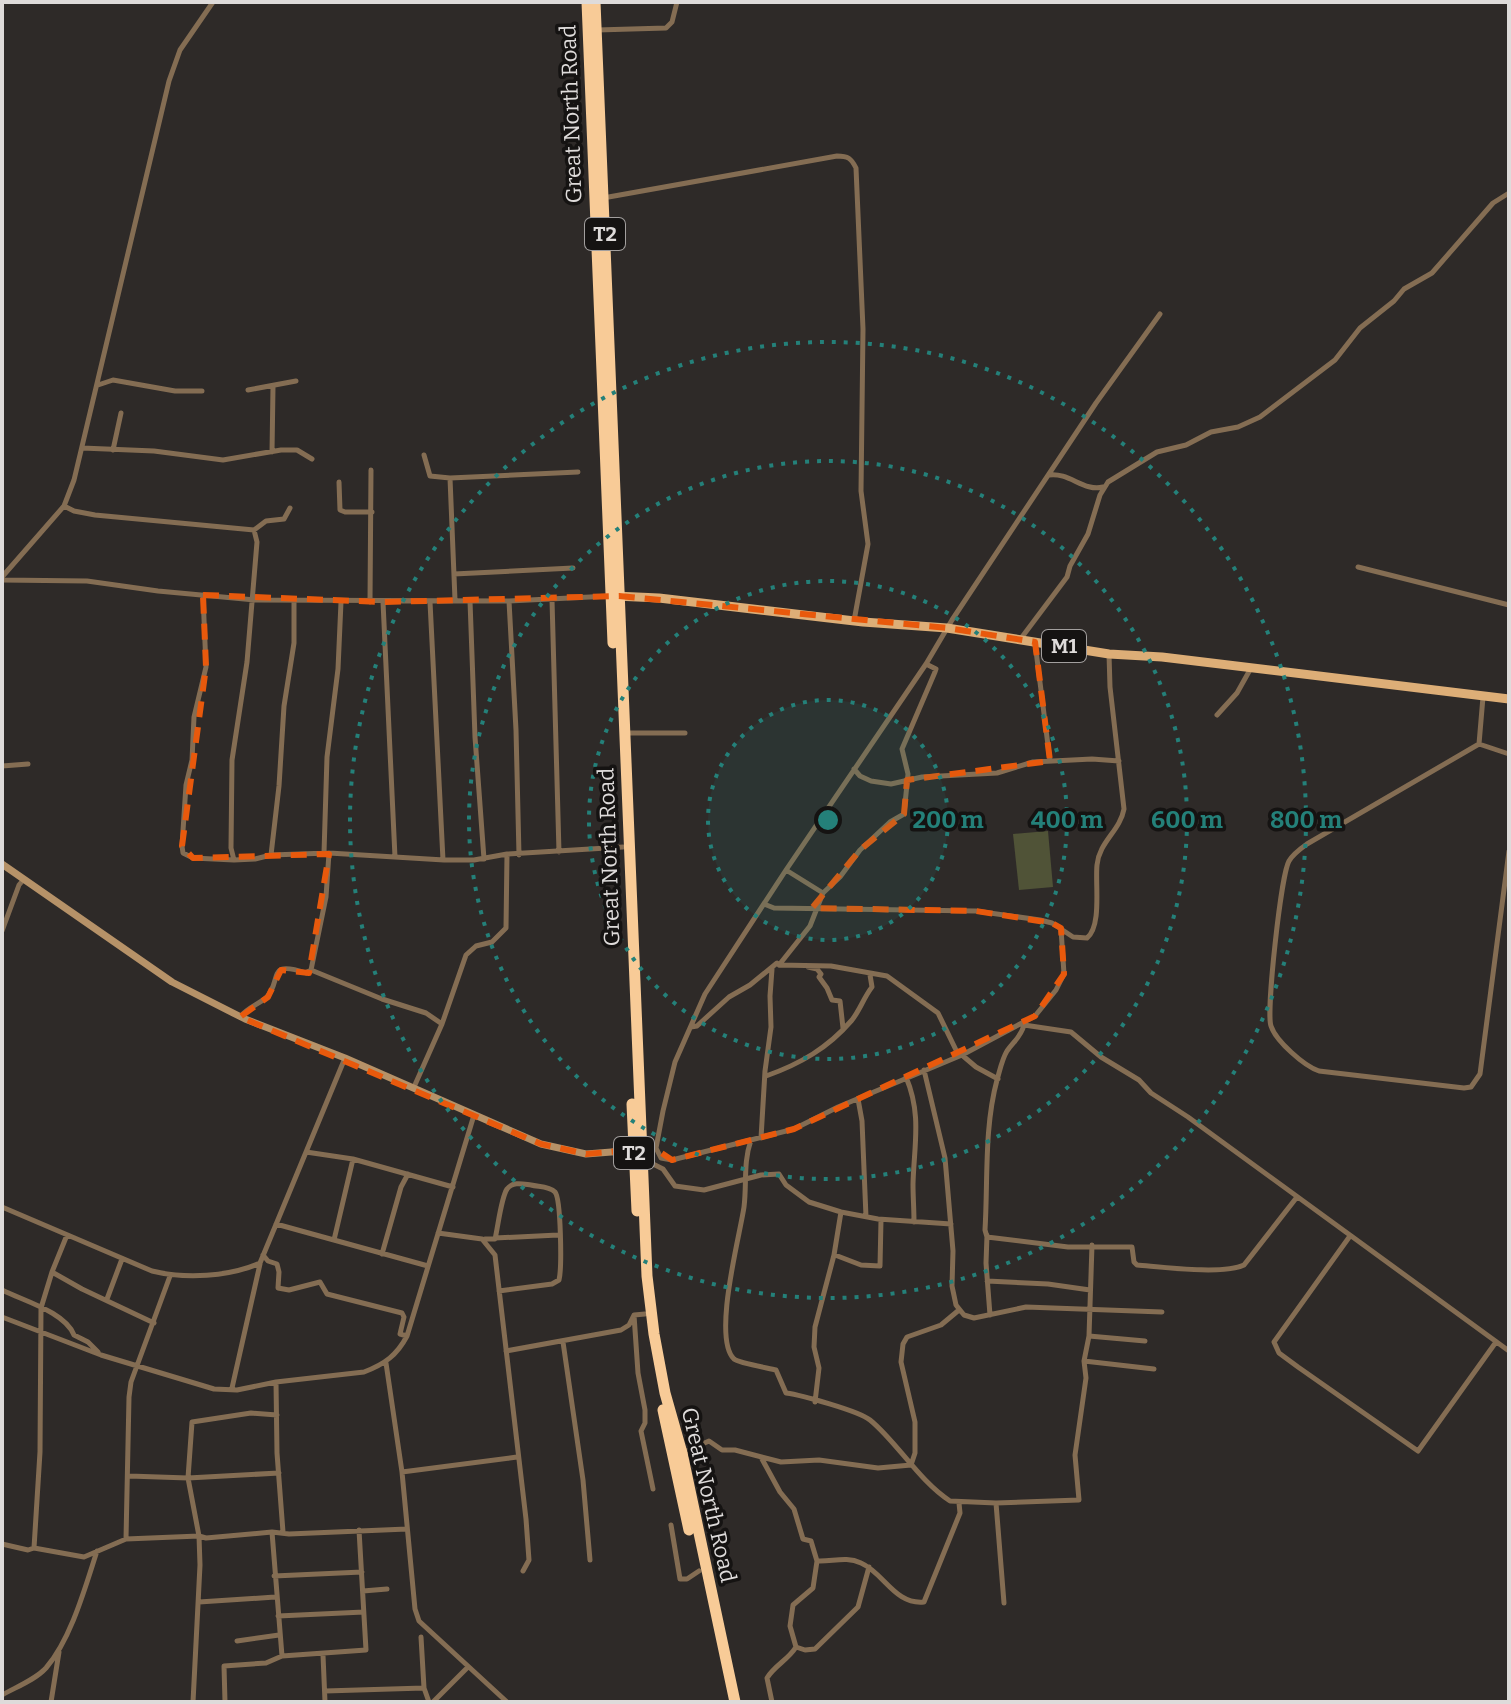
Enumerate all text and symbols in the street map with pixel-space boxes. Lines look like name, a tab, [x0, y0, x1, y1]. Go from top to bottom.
street label: Great North Road	[554, 24, 588, 204]
road number: T2	[585, 218, 625, 250]
road number: M1	[1042, 630, 1086, 662]
street label: Great North Road	[592, 767, 626, 947]
centre of rings	[814, 806, 842, 834]
text: 200 m	[912, 806, 984, 834]
text: 400 m	[1031, 806, 1103, 834]
text: 600 m	[1151, 806, 1223, 834]
text: 800 m	[1270, 806, 1342, 834]
road number: T2	[614, 1137, 654, 1169]
street label: Great North Road	[676, 1405, 742, 1585]

